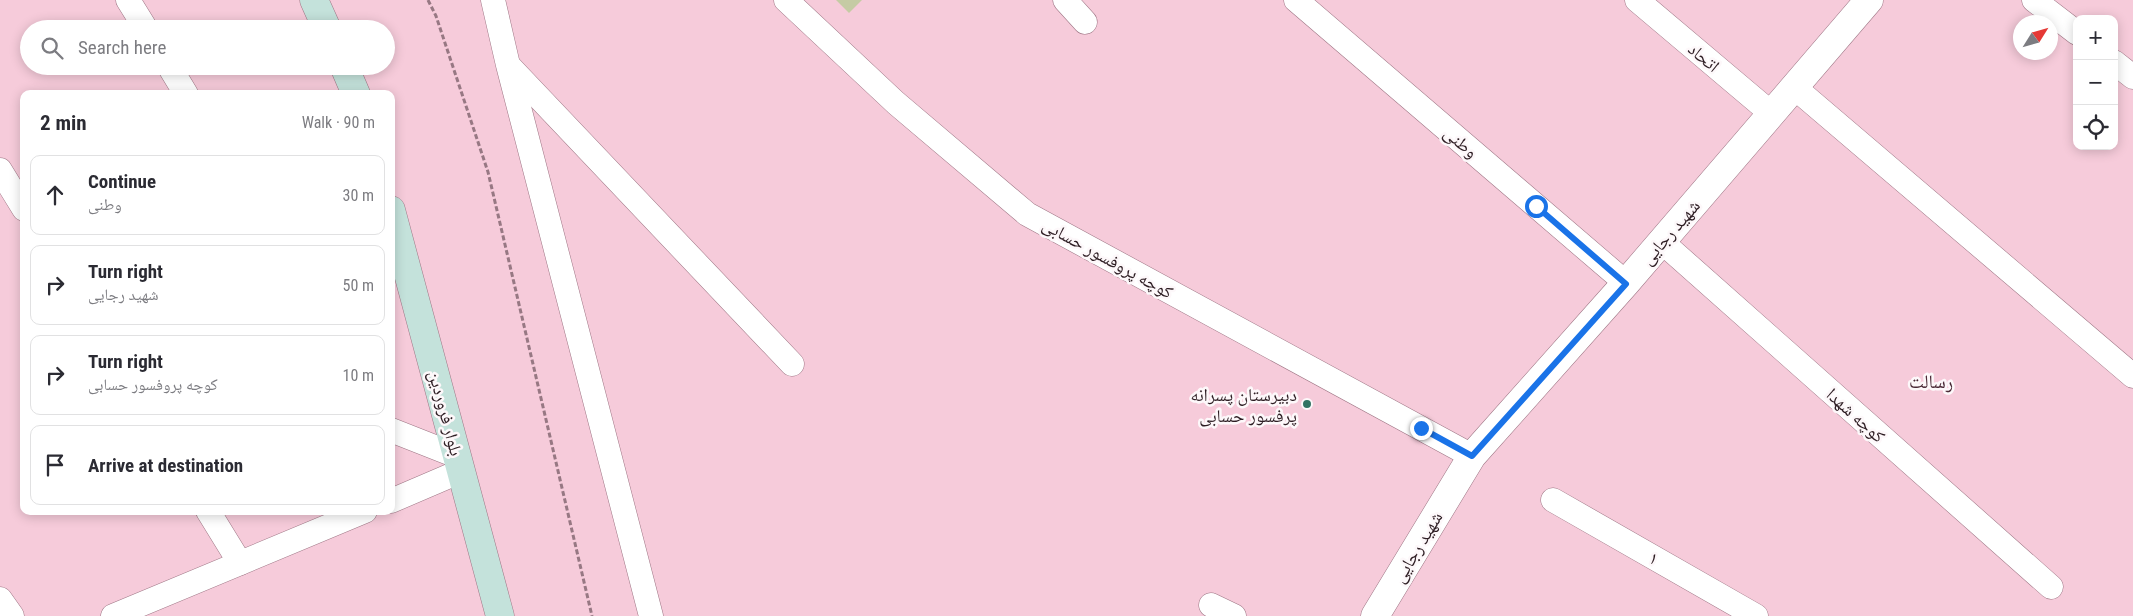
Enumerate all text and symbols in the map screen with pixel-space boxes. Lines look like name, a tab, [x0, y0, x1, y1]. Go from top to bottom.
north arrow	[2013, 15, 2058, 60]
map controls	[2073, 15, 2118, 150]
button: +	[2073, 15, 2118, 60]
search box	[20, 20, 395, 75]
icon: search	[38, 34, 66, 62]
text: Search here	[78, 36, 166, 59]
street label: اتحاد	[1684, 38, 1724, 76]
button: −	[2073, 60, 2118, 105]
button: locate	[2073, 105, 2118, 150]
text: 2 min	[40, 111, 87, 135]
text: Walk · 90 m	[302, 113, 375, 132]
street label: وطنی	[1439, 122, 1482, 163]
text: Continue	[88, 170, 156, 193]
icon: ahead	[41, 181, 69, 209]
text: 30 m	[342, 186, 374, 205]
text: وطنی	[88, 195, 122, 214]
route start	[1525, 195, 1548, 218]
street label: شهید رجایی	[1636, 195, 1705, 269]
street label: کوچه پروفسور حسابی	[1039, 213, 1177, 304]
text: Turn right	[88, 260, 163, 283]
icon: right	[41, 271, 69, 299]
text: 50 m	[342, 276, 374, 295]
text: شهید رجایی	[88, 285, 159, 304]
text: Turn right	[88, 350, 163, 373]
icon: right	[41, 361, 69, 389]
text: 10 m	[342, 366, 374, 385]
street label: بلوار فروردین	[424, 368, 467, 458]
district label: رسالت	[1909, 370, 1953, 393]
text: کوچه پروفسور حسابی	[88, 375, 218, 394]
street label: کوچه شهدا	[1822, 383, 1890, 447]
place label: دبیرستان پسرانه پرفسور حسابی	[1191, 384, 1297, 427]
marker: دبیرستان پسرانه پرفسور حسابی	[1301, 398, 1313, 410]
route end	[1410, 417, 1433, 440]
icon: arrive	[41, 451, 69, 479]
text: Arrive at destination	[88, 454, 243, 477]
street label: شهید رجایی	[1388, 508, 1447, 587]
street label: ۱	[1645, 547, 1663, 569]

